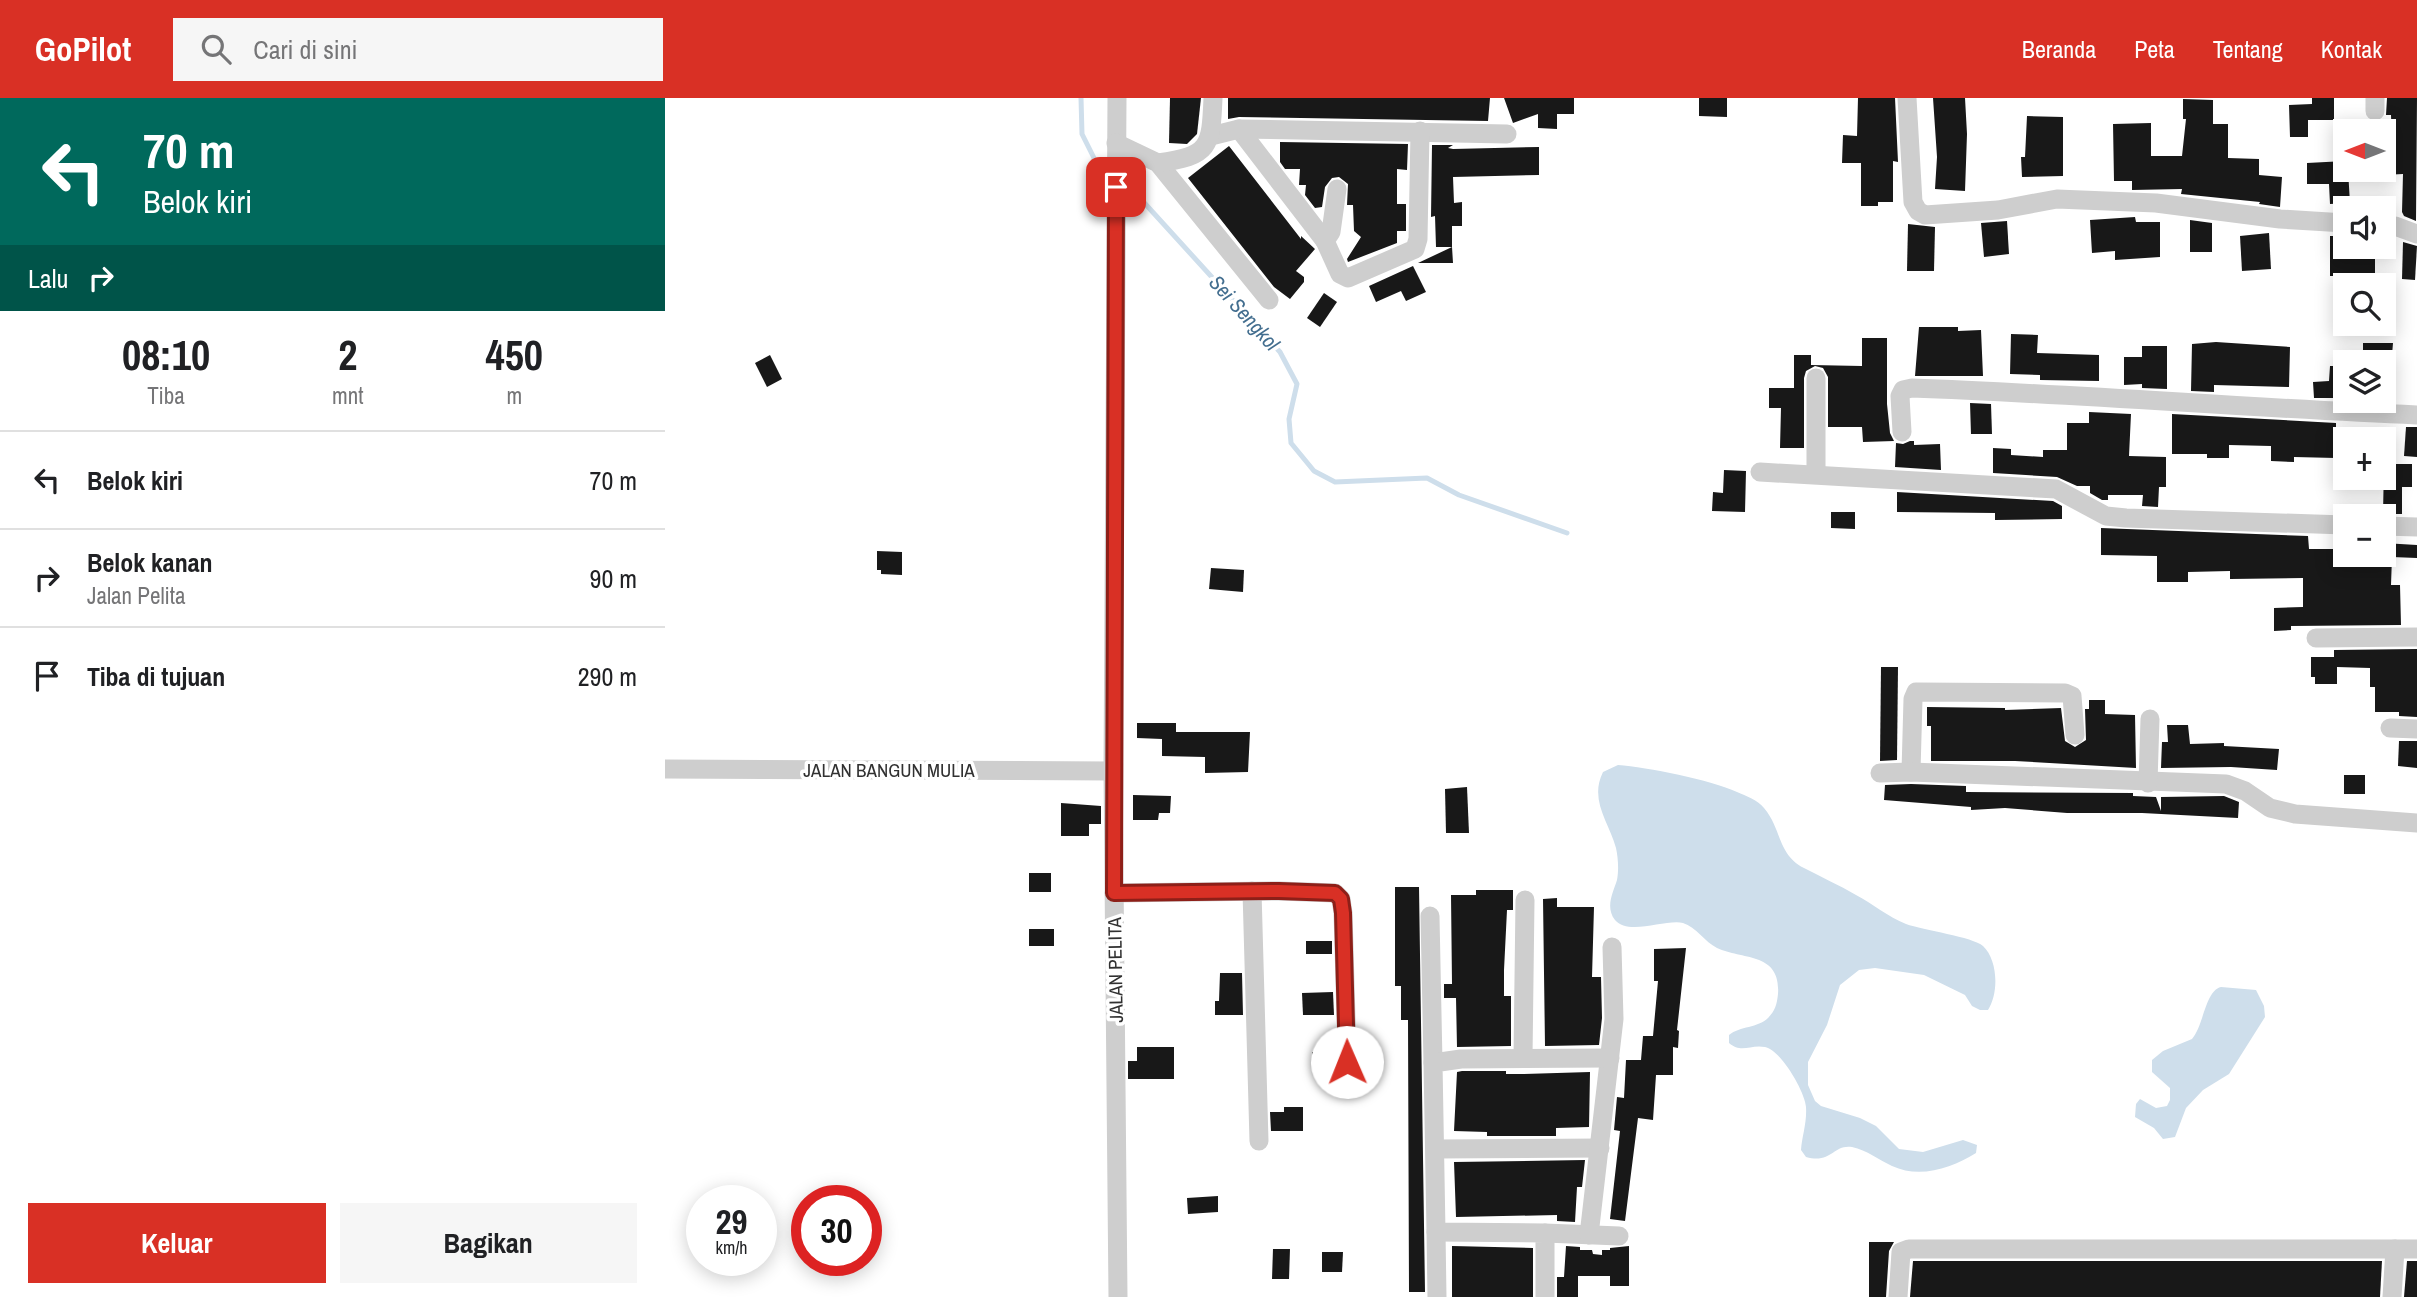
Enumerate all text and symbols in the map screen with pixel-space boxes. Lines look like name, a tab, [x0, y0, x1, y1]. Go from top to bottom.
search box	[173, 18, 663, 81]
text: GoPilot	[35, 27, 131, 71]
icon: search	[197, 30, 235, 68]
text: Cari di sini	[253, 32, 358, 67]
text: Beranda	[2022, 33, 2096, 65]
text: Peta	[2134, 33, 2175, 65]
text: Tentang	[2213, 33, 2283, 65]
text: Kontak	[2321, 33, 2382, 65]
text: 70 m	[143, 117, 235, 183]
north arrow	[2333, 119, 2396, 182]
map controls	[2333, 119, 2396, 567]
icon: left	[28, 126, 119, 217]
pin	[1086, 157, 1146, 217]
icon: arrive	[1097, 168, 1135, 206]
text: Belok kiri	[143, 180, 252, 223]
button: sound	[2333, 196, 2396, 259]
icon: right	[82, 259, 120, 297]
text: Lalu	[28, 261, 68, 296]
water label: Sei Sengkol	[1203, 268, 1287, 358]
button: search	[2333, 273, 2396, 336]
text: 08:10	[122, 327, 210, 383]
text: 2	[338, 327, 357, 383]
text: 450	[486, 327, 543, 383]
button: layers	[2333, 350, 2396, 413]
text: Tiba	[147, 380, 185, 411]
text: mnt	[332, 380, 364, 411]
text: m	[506, 380, 522, 411]
button: +	[2333, 427, 2396, 490]
icon: left	[28, 461, 66, 499]
text: Belok kiri	[87, 463, 183, 498]
text: 70 m	[590, 463, 637, 498]
button: −	[2333, 504, 2396, 567]
text: Belok kanan	[87, 545, 213, 580]
icon: right	[28, 559, 66, 597]
text: 90 m	[590, 561, 637, 596]
text: Jalan Pelita	[87, 580, 186, 611]
icon: arrive	[28, 657, 66, 695]
text: Tiba di tujuan	[87, 659, 225, 694]
text: 290 m	[578, 659, 637, 694]
street label: JALAN BANGUN MULIA	[803, 757, 975, 783]
street label: JALAN PELITA	[1101, 916, 1129, 1023]
position arrow	[1310, 1025, 1384, 1099]
speed limit sign: 30	[791, 1185, 882, 1276]
text: 29	[716, 1198, 747, 1245]
button: Keluar	[28, 1203, 326, 1283]
button: Bagikan	[340, 1203, 637, 1283]
text: km/h	[716, 1235, 748, 1260]

